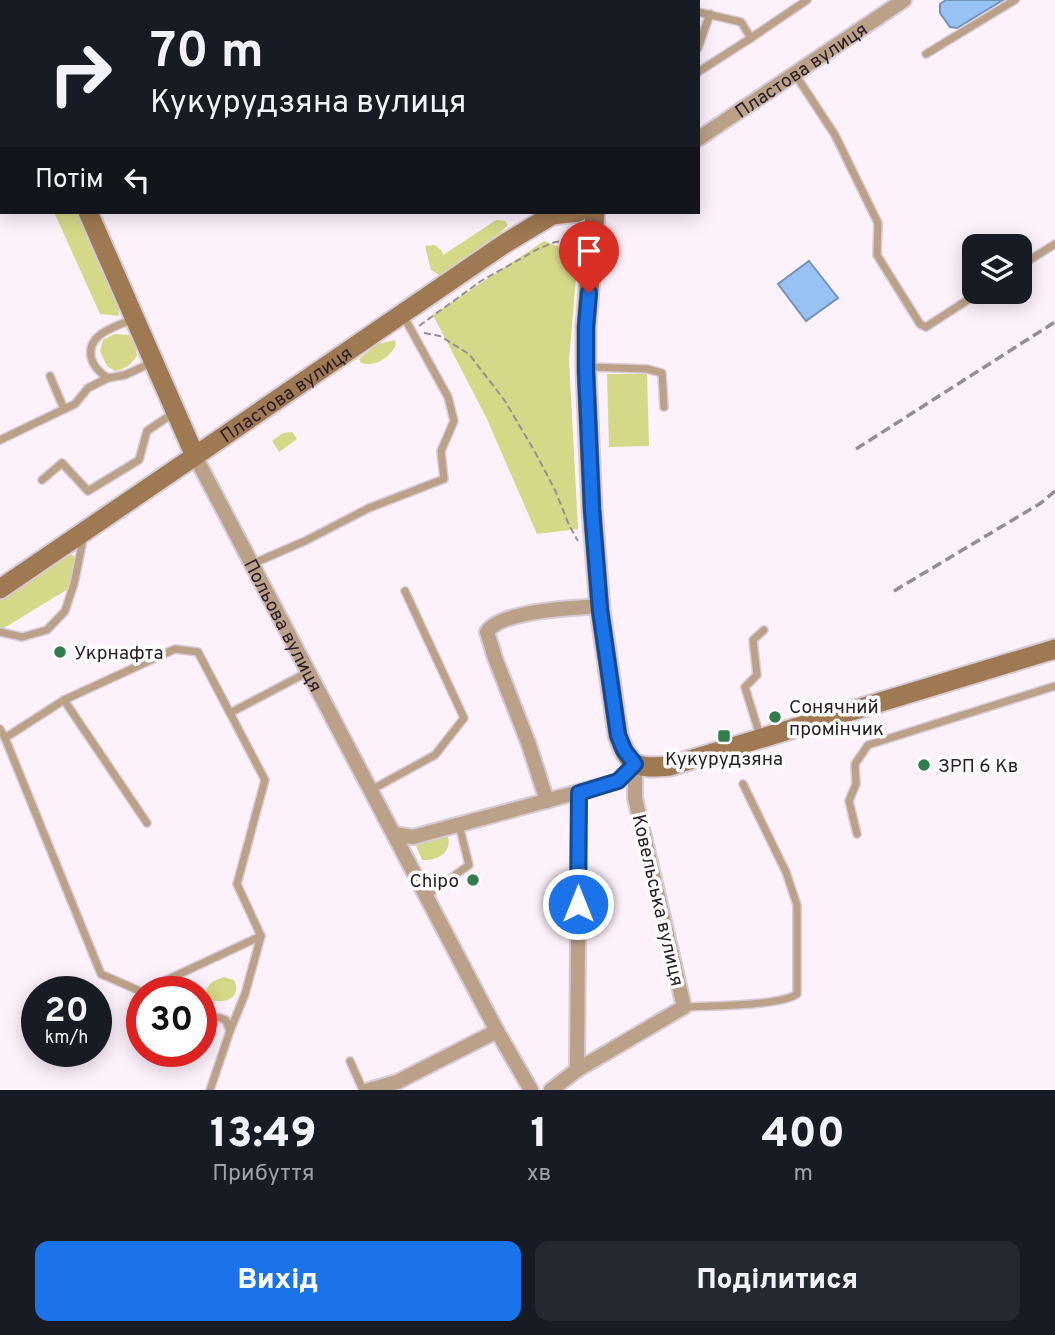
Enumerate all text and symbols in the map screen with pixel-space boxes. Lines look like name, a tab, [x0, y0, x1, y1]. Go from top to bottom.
street label: Пластова вулиця	[731, 18, 873, 125]
text: 70 m	[150, 23, 264, 85]
icon: right	[35, 28, 126, 119]
text: Кукурудзяна вулиця	[150, 84, 467, 124]
icon: left	[118, 161, 156, 199]
text: Потім	[35, 164, 104, 197]
pin	[559, 221, 619, 293]
icon: arrive	[570, 232, 608, 270]
map controls	[962, 234, 1032, 304]
button: layers	[962, 234, 1032, 304]
street label: Пластова вулиця	[216, 342, 357, 449]
street label: Польова вулиця	[237, 555, 327, 697]
place label: Укрнафта	[74, 642, 163, 666]
marker: Укрнафта	[52, 644, 68, 660]
place label: Сонячний промінчик	[789, 696, 884, 742]
marker: Сонячний промінчик	[767, 709, 783, 725]
marker: Кукурудзяна	[716, 728, 732, 744]
place label: Кукурудзяна	[665, 748, 783, 772]
place label: ЗРП 6 Кв	[938, 755, 1018, 779]
marker: ЗРП 6 Кв	[916, 757, 932, 773]
street label: Ковельська вулиця	[626, 812, 689, 989]
position arrow	[541, 867, 615, 941]
place label: Chipo	[410, 870, 459, 894]
marker: Chipo	[465, 872, 481, 888]
speed limit sign: 30	[126, 976, 217, 1067]
text: 20	[44, 990, 89, 1034]
text: km/h	[45, 1027, 88, 1050]
text: 13:49	[210, 1109, 317, 1162]
text: 1	[530, 1109, 548, 1162]
text: 400	[762, 1109, 845, 1162]
text: Прибуття	[212, 1160, 314, 1189]
text: хв	[527, 1160, 551, 1189]
text: m	[793, 1160, 813, 1189]
button: Вихід	[35, 1241, 521, 1321]
button: Поділитися	[535, 1241, 1020, 1321]

